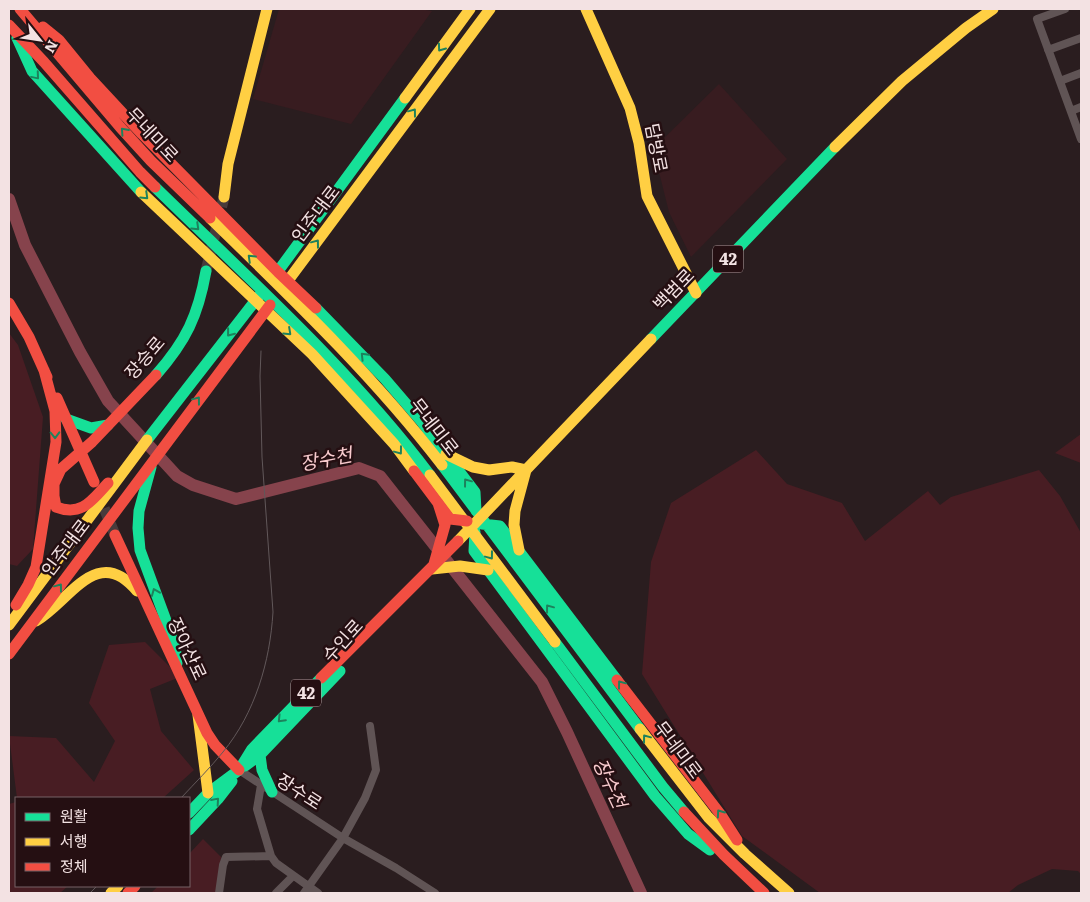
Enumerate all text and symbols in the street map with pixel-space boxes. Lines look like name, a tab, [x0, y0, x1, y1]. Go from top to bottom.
north arrow	[15, 15, 65, 65]
text: N	[40, 37, 64, 57]
one-way arrow	[438, 42, 447, 52]
one-way arrow	[31, 70, 40, 79]
street label: 무네미로	[121, 101, 186, 167]
one-way arrow	[407, 108, 416, 118]
street label: 담방로	[639, 121, 675, 175]
one-way arrow	[121, 128, 130, 137]
street label: 인주대로	[284, 179, 346, 248]
one-way arrow	[140, 190, 149, 199]
one-way arrow	[190, 221, 199, 230]
one-way arrow	[311, 240, 319, 249]
road number: 42	[713, 245, 743, 272]
one-way arrow	[248, 255, 257, 264]
street label: 백범로	[646, 262, 700, 316]
one-way arrow	[283, 326, 292, 335]
one-way arrow	[227, 327, 235, 336]
street label: 장승로	[117, 329, 170, 385]
one-way arrow	[361, 353, 370, 362]
street label: 무네미로	[404, 392, 466, 460]
one-way arrow	[192, 397, 200, 406]
one-way arrow	[50, 431, 60, 439]
water label: 장수천	[297, 439, 356, 477]
one-way arrow	[393, 445, 402, 455]
one-way arrow	[464, 478, 473, 488]
street label: 인주대로	[34, 513, 96, 582]
one-way arrow	[485, 550, 493, 559]
one-way arrow	[53, 583, 62, 593]
one-way arrow	[151, 588, 161, 596]
one-way arrow	[546, 605, 554, 614]
street label: 장아산로	[162, 613, 215, 684]
street label: 수인로	[315, 613, 369, 667]
road number: 42	[291, 680, 321, 706]
one-way arrow	[618, 680, 627, 690]
one-way arrow	[278, 714, 287, 723]
street label: 무네미로	[648, 715, 710, 784]
one-way arrow	[644, 735, 652, 744]
water label: 장수천	[587, 753, 635, 814]
street label: 장수로	[272, 766, 328, 816]
legend	[15, 797, 190, 887]
one-way arrow	[210, 798, 219, 807]
text: 원활	[60, 804, 88, 827]
one-way arrow	[717, 809, 726, 819]
text: 서행	[60, 829, 88, 852]
text: 정체	[60, 854, 88, 877]

